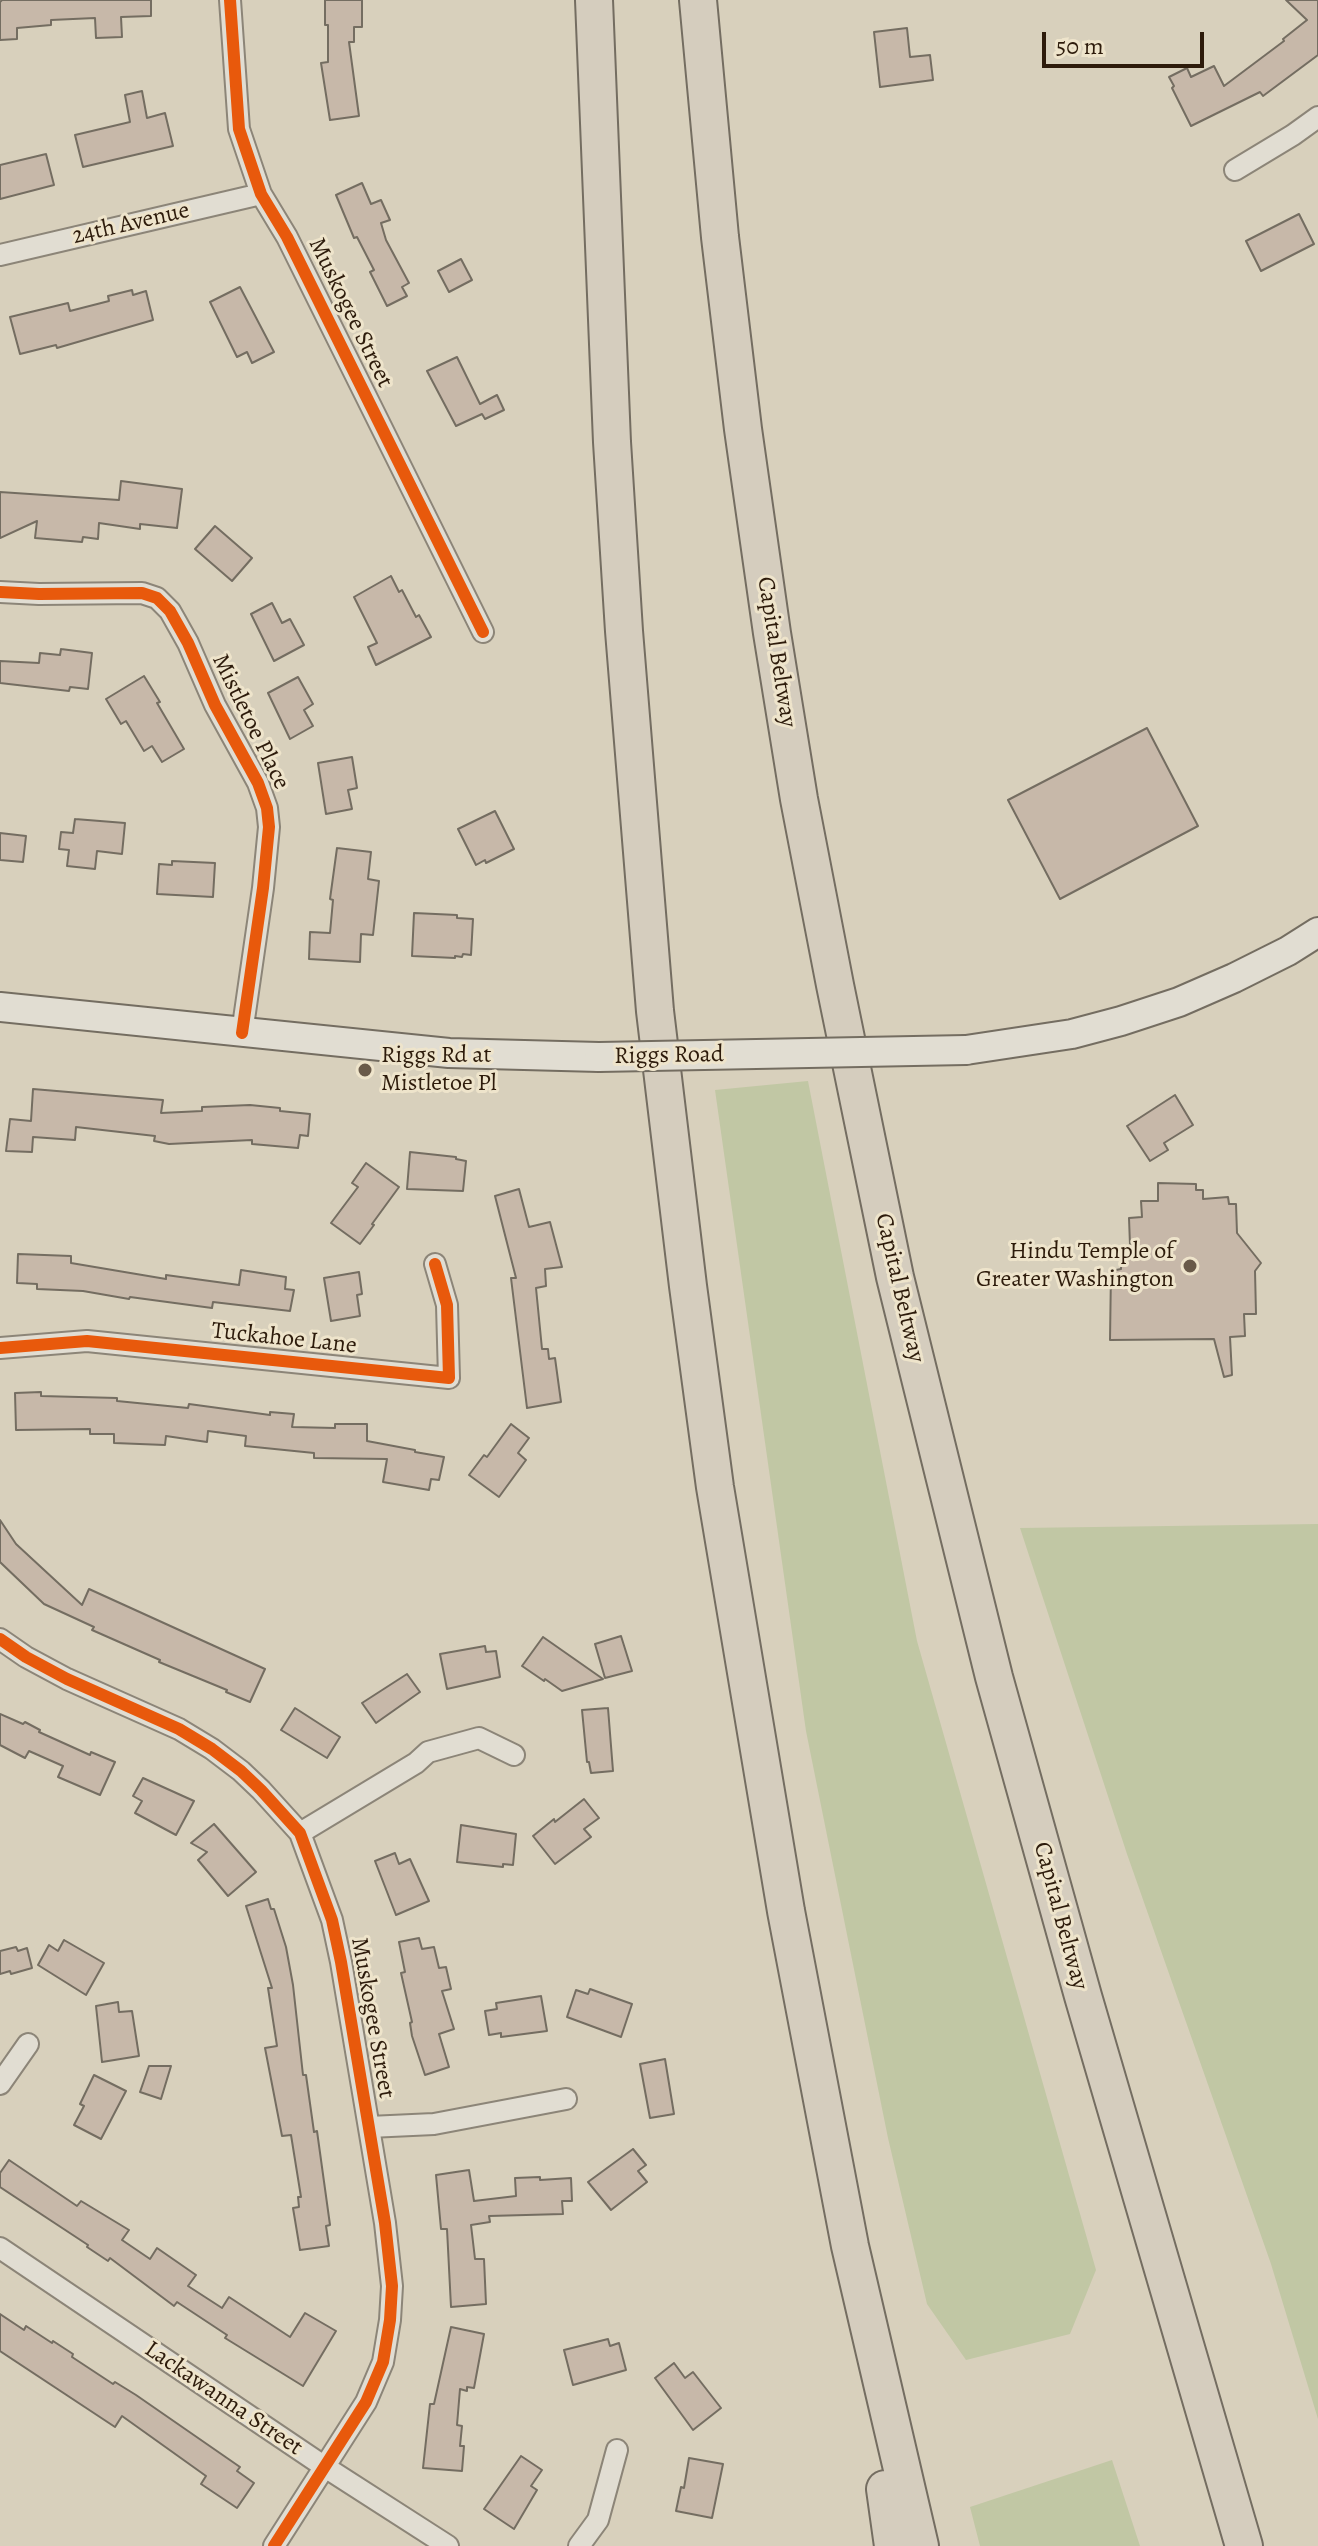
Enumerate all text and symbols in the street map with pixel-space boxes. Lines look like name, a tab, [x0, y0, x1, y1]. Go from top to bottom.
scale bar	[1046, 16, 1208, 66]
text: 50 m	[1056, 30, 1104, 62]
street label: 24th Avenue	[70, 197, 192, 251]
street label: Muskogee Street	[301, 233, 399, 393]
street label: Capital Beltway	[750, 575, 802, 729]
street label: Mistletoe Place	[205, 650, 295, 794]
street label: Riggs Road	[614, 1041, 724, 1071]
place label: Riggs Rd at Mistletoe Pl	[381, 1042, 496, 1098]
marker: Riggs Rd at Mistletoe Pl	[356, 1061, 374, 1079]
street label: Capital Beltway	[868, 1211, 930, 1365]
place label: Hindu Temple of Greater Washington	[976, 1238, 1174, 1294]
marker: Hindu Temple of Greater Washington	[1181, 1257, 1199, 1275]
street label: Tuckahoe Lane	[210, 1317, 358, 1361]
street label: Capital Beltway	[1026, 1839, 1094, 1993]
street label: Muskogee Street	[344, 1935, 400, 2101]
street label: Lackawanna Street	[138, 2335, 308, 2463]

